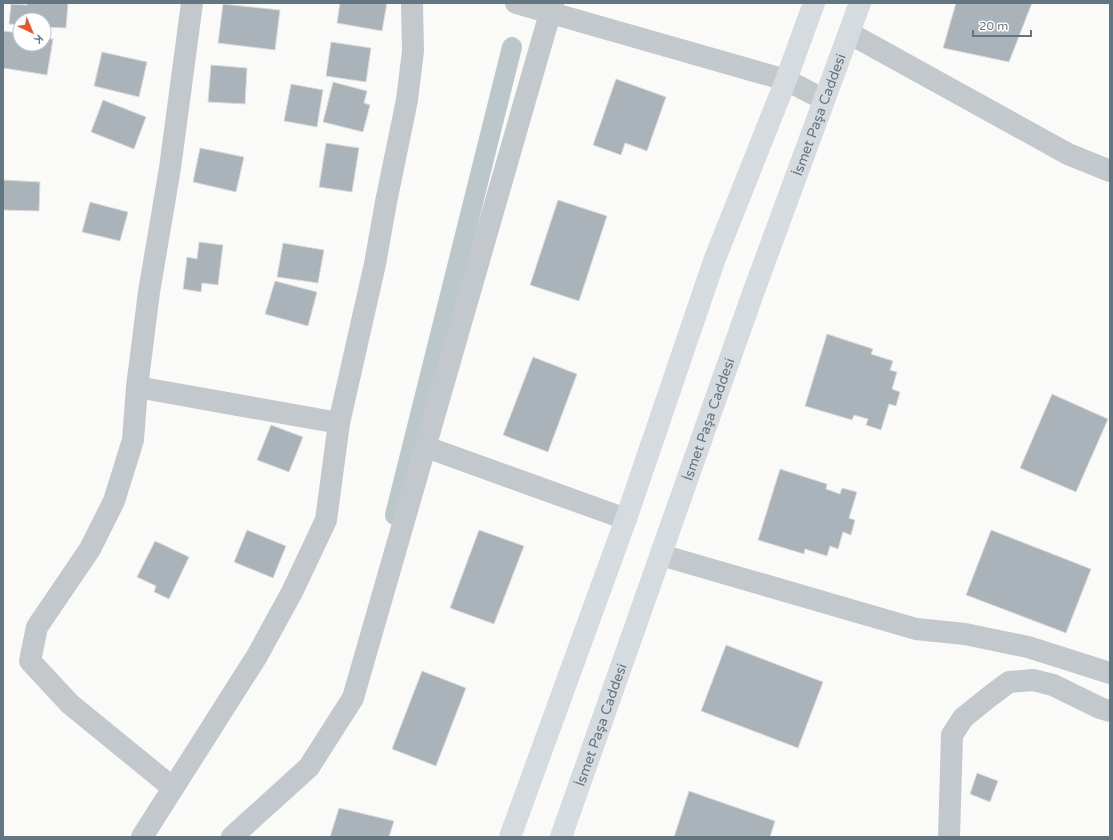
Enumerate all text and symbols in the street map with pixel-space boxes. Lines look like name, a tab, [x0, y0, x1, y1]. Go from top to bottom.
north arrow	[12, 12, 52, 52]
scale bar	[973, 12, 1031, 38]
text: 20 m	[979, 19, 1008, 33]
text: K	[31, 32, 46, 47]
street label: İsmet Paşa Caddesi	[789, 51, 849, 178]
street label: İsmet Paşa Caddesi	[679, 356, 738, 483]
street label: İsmet Paşa Caddesi	[571, 661, 630, 788]

